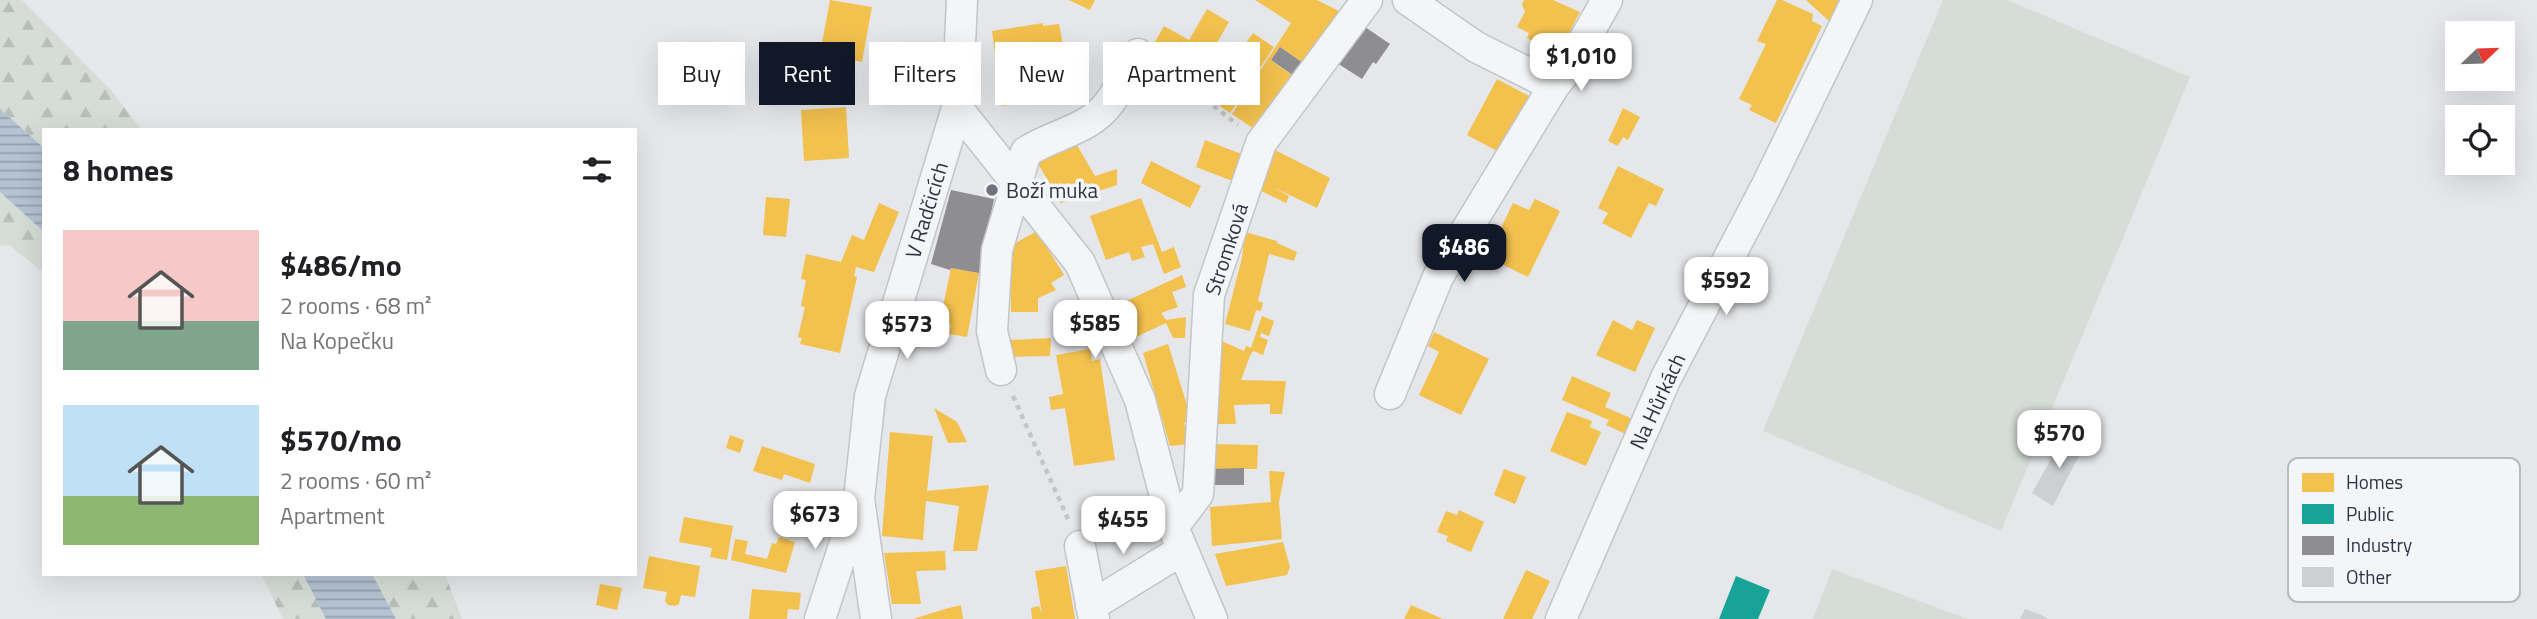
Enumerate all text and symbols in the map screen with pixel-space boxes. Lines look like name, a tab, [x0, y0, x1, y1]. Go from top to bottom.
north arrow	[2445, 21, 2515, 91]
map controls	[2445, 21, 2515, 175]
pin: $1,010	[1524, 34, 1638, 93]
text: $1,010	[1546, 38, 1616, 73]
chip: Buy	[658, 42, 745, 105]
chip: Rent	[759, 42, 855, 105]
chip: Filters	[869, 42, 981, 105]
chip: New	[995, 42, 1089, 105]
chip: Apartment	[1103, 42, 1260, 105]
button: locate	[2445, 105, 2515, 175]
text: 8 homes	[63, 147, 174, 193]
icon: filters	[578, 151, 616, 189]
street label: V Radčicích	[896, 158, 956, 262]
place label: Boží muka	[1006, 174, 1098, 206]
marker: Boží muka	[984, 182, 1000, 198]
street label: Stromková	[1196, 198, 1256, 299]
pin: $486	[1423, 224, 1505, 284]
text: $486	[1438, 229, 1490, 264]
text: $486/mo	[280, 242, 402, 288]
icon: home	[119, 258, 203, 342]
pin: $592	[1685, 258, 1767, 317]
text: $592	[1700, 262, 1752, 297]
text: 2 rooms · 68 m²	[280, 288, 431, 323]
pin: $585	[1054, 300, 1136, 360]
pin: $573	[866, 302, 948, 361]
text: $585	[1069, 305, 1121, 340]
text: $573	[881, 306, 933, 341]
text: Na Kopečku	[280, 323, 394, 358]
street label: Na Hůrkách	[1621, 348, 1693, 454]
pin: $570	[2018, 410, 2100, 470]
text: $570	[2033, 415, 2085, 450]
text: $570/mo	[280, 417, 402, 463]
icon: home	[119, 433, 203, 517]
legend	[2288, 458, 2520, 602]
text: 2 rooms · 60 m²	[280, 463, 431, 498]
text: Homes	[2346, 467, 2403, 496]
pin: $673	[774, 491, 856, 551]
text: $673	[789, 496, 841, 531]
pin: $455	[1082, 496, 1164, 556]
text: Apartment	[280, 498, 385, 533]
text: Public	[2346, 499, 2394, 528]
text: $455	[1097, 501, 1149, 536]
text: Industry	[2346, 530, 2412, 559]
text: Other	[2346, 562, 2392, 591]

